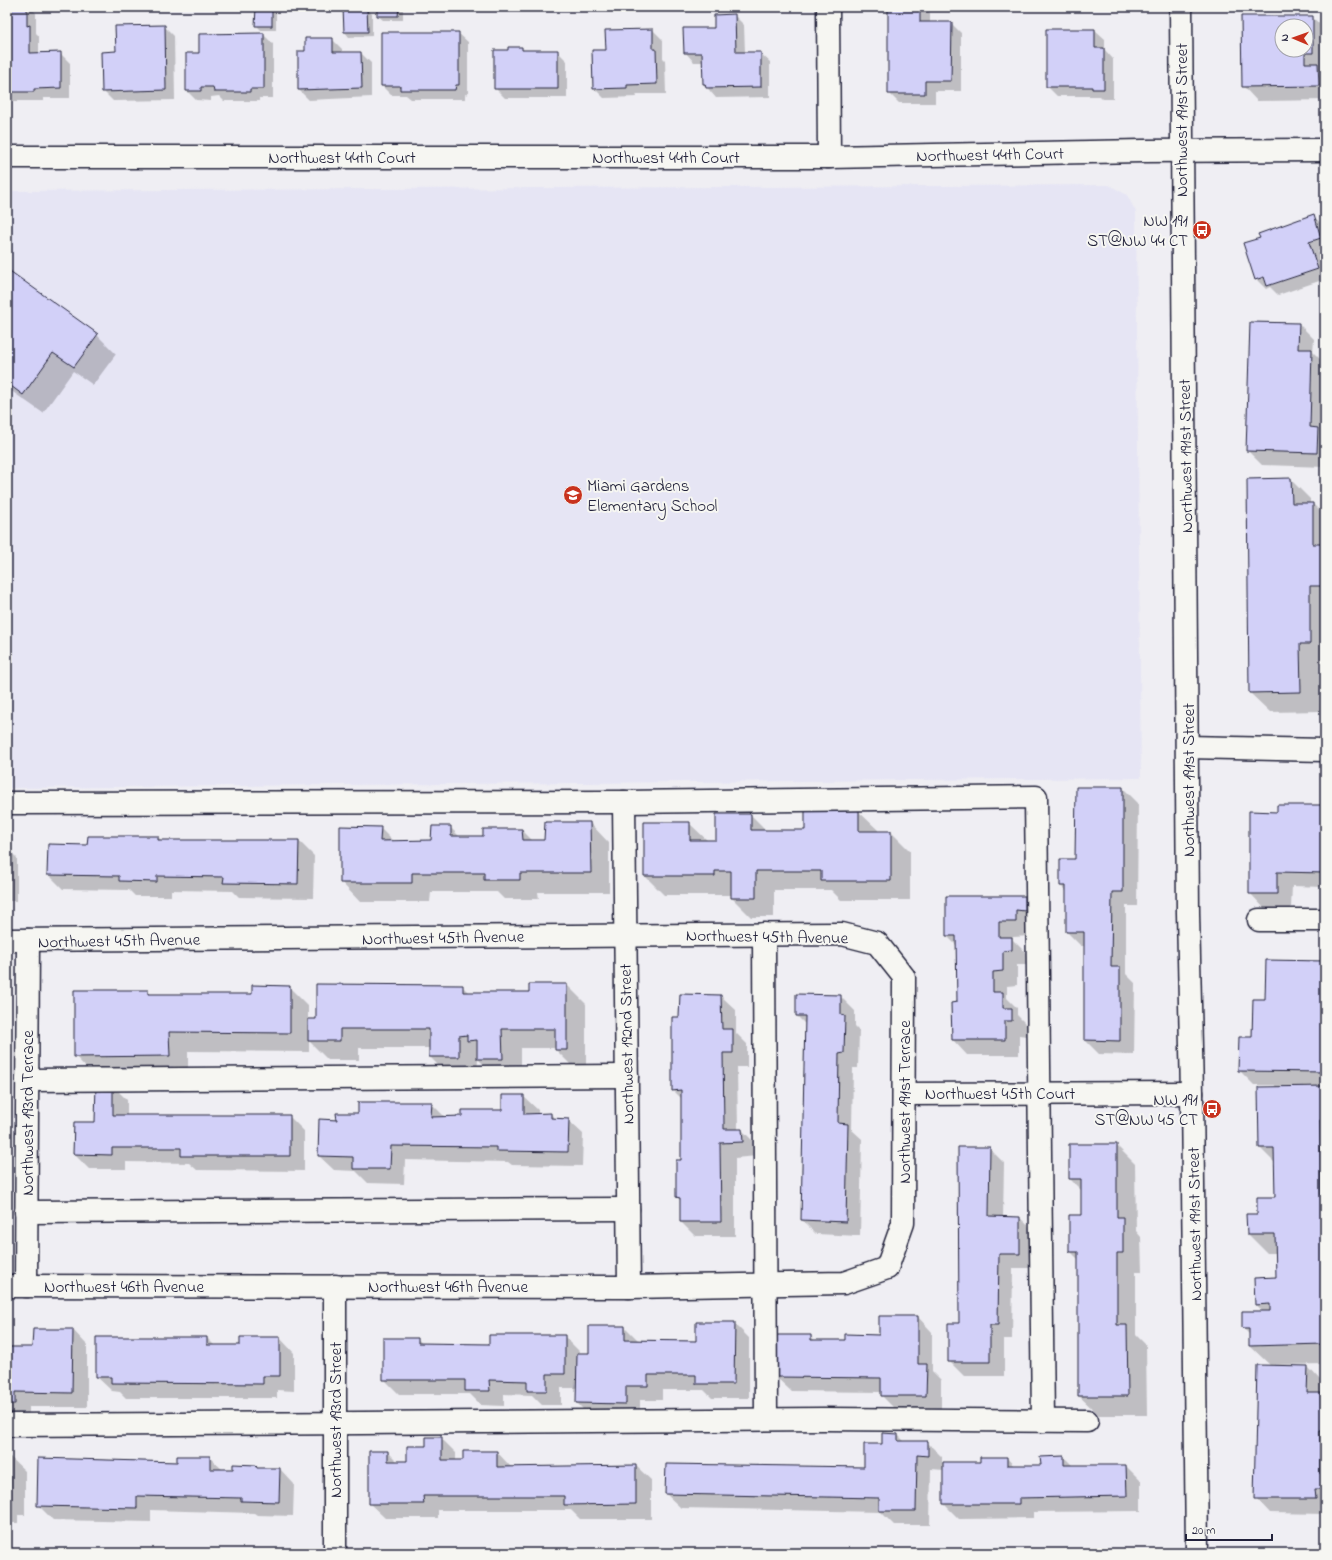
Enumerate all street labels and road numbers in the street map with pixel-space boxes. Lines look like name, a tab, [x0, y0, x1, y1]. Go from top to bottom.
street label: Northwest 191st Street	[1170, 43, 1195, 197]
street label: Northwest 44th Court	[916, 142, 1064, 169]
street label: Northwest 44th Court	[268, 146, 416, 171]
street label: Northwest 44th Court	[592, 146, 740, 171]
street label: Northwest 191st Street	[1173, 378, 1200, 533]
street label: Northwest 191st Street	[1177, 703, 1202, 857]
street label: Northwest 45th Avenue	[686, 924, 849, 951]
street label: Northwest 45th Avenue	[362, 925, 525, 952]
street label: Northwest 45th Avenue	[38, 928, 201, 955]
street label: Northwest 192nd Street	[614, 963, 641, 1125]
street label: Northwest 191st Terrace	[893, 1020, 918, 1184]
street label: Northwest 193rd Terrace	[16, 1030, 41, 1196]
street label: Northwest 45th Court	[925, 1082, 1075, 1107]
street label: Northwest 191st Street	[1182, 1146, 1209, 1301]
street label: Northwest 46th Avenue	[44, 1275, 204, 1300]
street label: Northwest 46th Avenue	[368, 1275, 528, 1300]
street label: Northwest 193rd Street	[324, 1342, 349, 1498]

